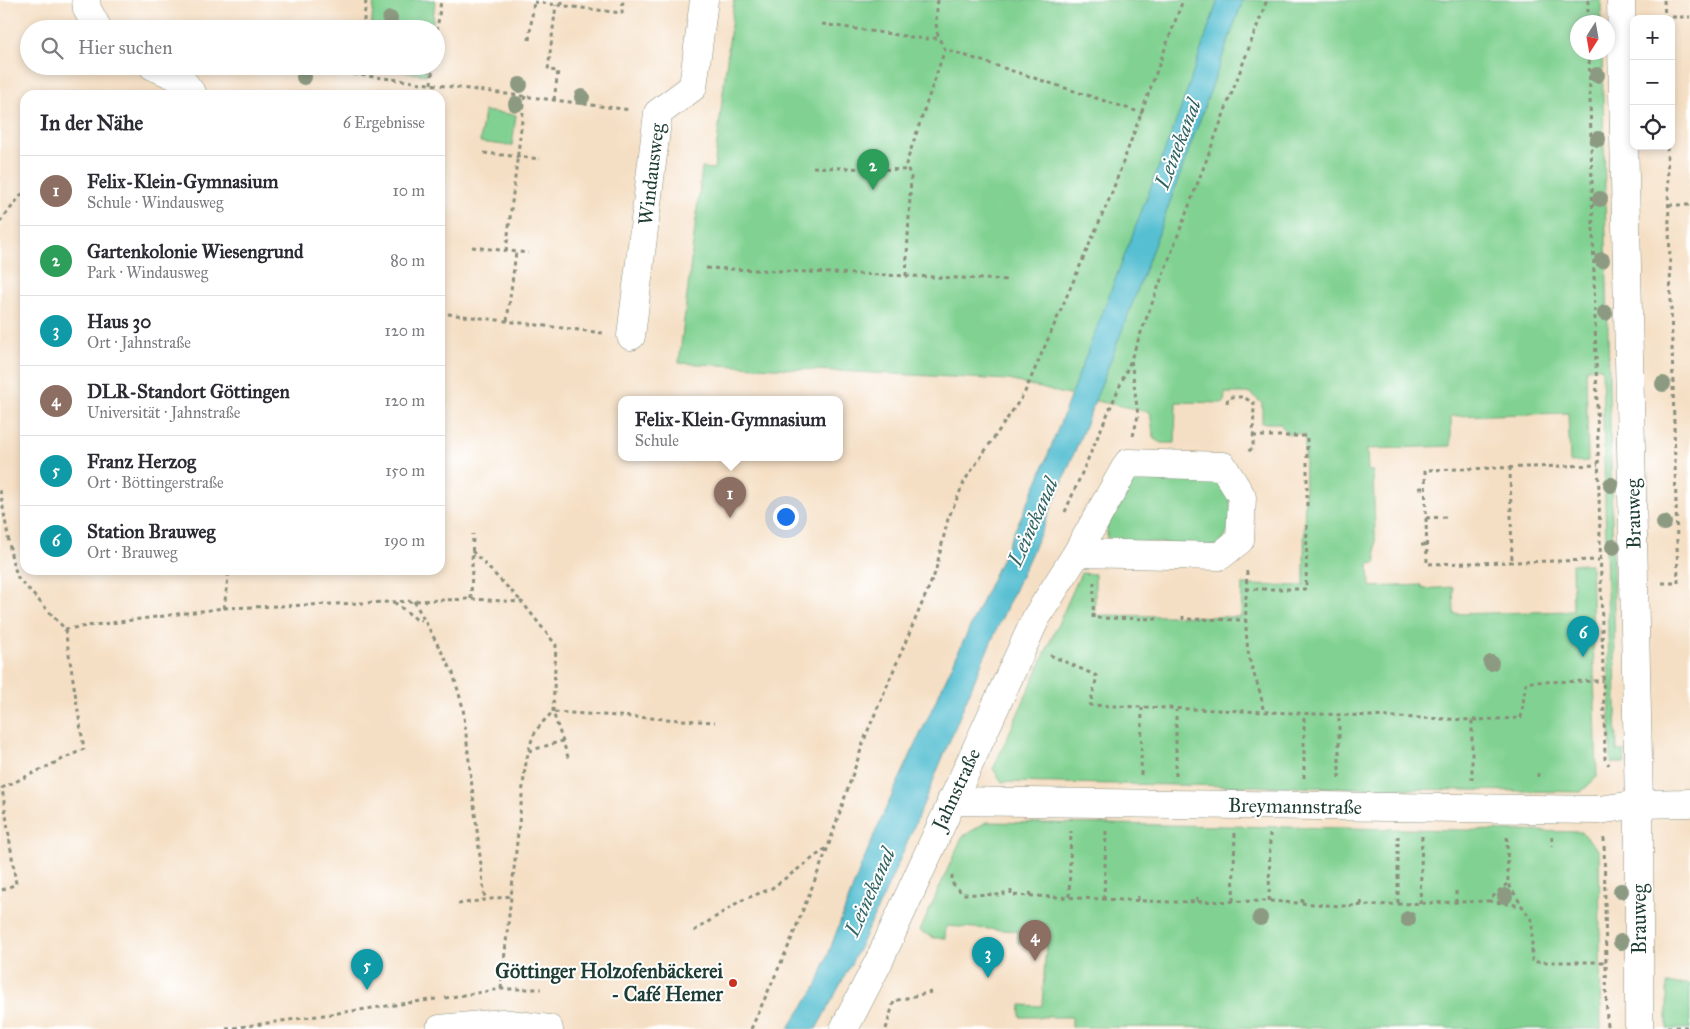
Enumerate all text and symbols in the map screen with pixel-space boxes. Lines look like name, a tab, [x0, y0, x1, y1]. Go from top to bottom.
north arrow	[1570, 15, 1615, 60]
map controls	[1630, 15, 1675, 150]
button: +	[1630, 15, 1675, 60]
search box	[20, 20, 445, 75]
icon: search	[38, 34, 66, 62]
text: Hier suchen	[78, 36, 172, 59]
button: −	[1630, 60, 1675, 105]
water label: Leinekanal	[1149, 93, 1208, 193]
button: locate	[1630, 105, 1675, 150]
text: In der Nähe	[40, 110, 143, 136]
text: 6 Ergebnisse	[343, 113, 425, 132]
street label: Windausweg	[633, 121, 670, 226]
pin: 2	[857, 149, 889, 190]
text: Felix-Klein-Gymnasium	[87, 170, 278, 193]
text: 1	[53, 181, 59, 200]
text: 10 m	[393, 181, 425, 200]
text: Schule · Windausweg	[87, 193, 223, 212]
text: Gartenkolonie Wiesengrund	[87, 240, 304, 263]
text: 2	[52, 251, 60, 270]
text: 80 m	[390, 251, 425, 270]
text: Park · Windausweg	[87, 263, 208, 282]
text: Haus 30	[87, 310, 151, 333]
text: 3	[53, 321, 59, 340]
text: 120 m	[385, 321, 425, 340]
text: Ort · Jahnstraße	[87, 333, 191, 352]
text: DLR-Standort Göttingen	[87, 380, 290, 403]
text: 4	[52, 391, 60, 410]
text: 120 m	[385, 391, 425, 410]
popup	[618, 396, 843, 461]
text: Universität · Jahnstraße	[87, 403, 241, 422]
text: Felix-Klein-Gymnasium	[635, 408, 826, 431]
text: Schule	[635, 431, 679, 450]
text: Franz Herzog	[87, 450, 196, 473]
text: 5	[52, 461, 60, 480]
text: 150 m	[385, 461, 425, 480]
water label: Leinekanal	[1002, 472, 1065, 571]
text: Ort · Böttingerstraße	[87, 473, 224, 492]
pin: 1	[714, 477, 746, 518]
street label: Brauweg	[1620, 478, 1647, 549]
your location	[773, 504, 799, 530]
text: Station Brauweg	[87, 520, 215, 543]
text: 6	[52, 531, 60, 550]
text: 190 m	[384, 531, 425, 550]
text: Ort · Brauweg	[87, 543, 177, 562]
pin: 6	[1567, 616, 1599, 657]
street label: Jahnstraße	[926, 744, 986, 836]
street label: Breymannstraße	[1228, 793, 1362, 819]
water label: Leinekanal	[839, 842, 902, 941]
street label: Brauweg	[1627, 883, 1652, 954]
pin: 4	[1019, 920, 1051, 961]
pin: 3	[972, 937, 1004, 978]
pin: 5	[351, 949, 383, 990]
place label: Göttinger Holzofenbäckerei - Café Hemer	[495, 959, 723, 1006]
marker: Göttinger Holzofenbäckerei - Café Hemer	[727, 977, 739, 989]

